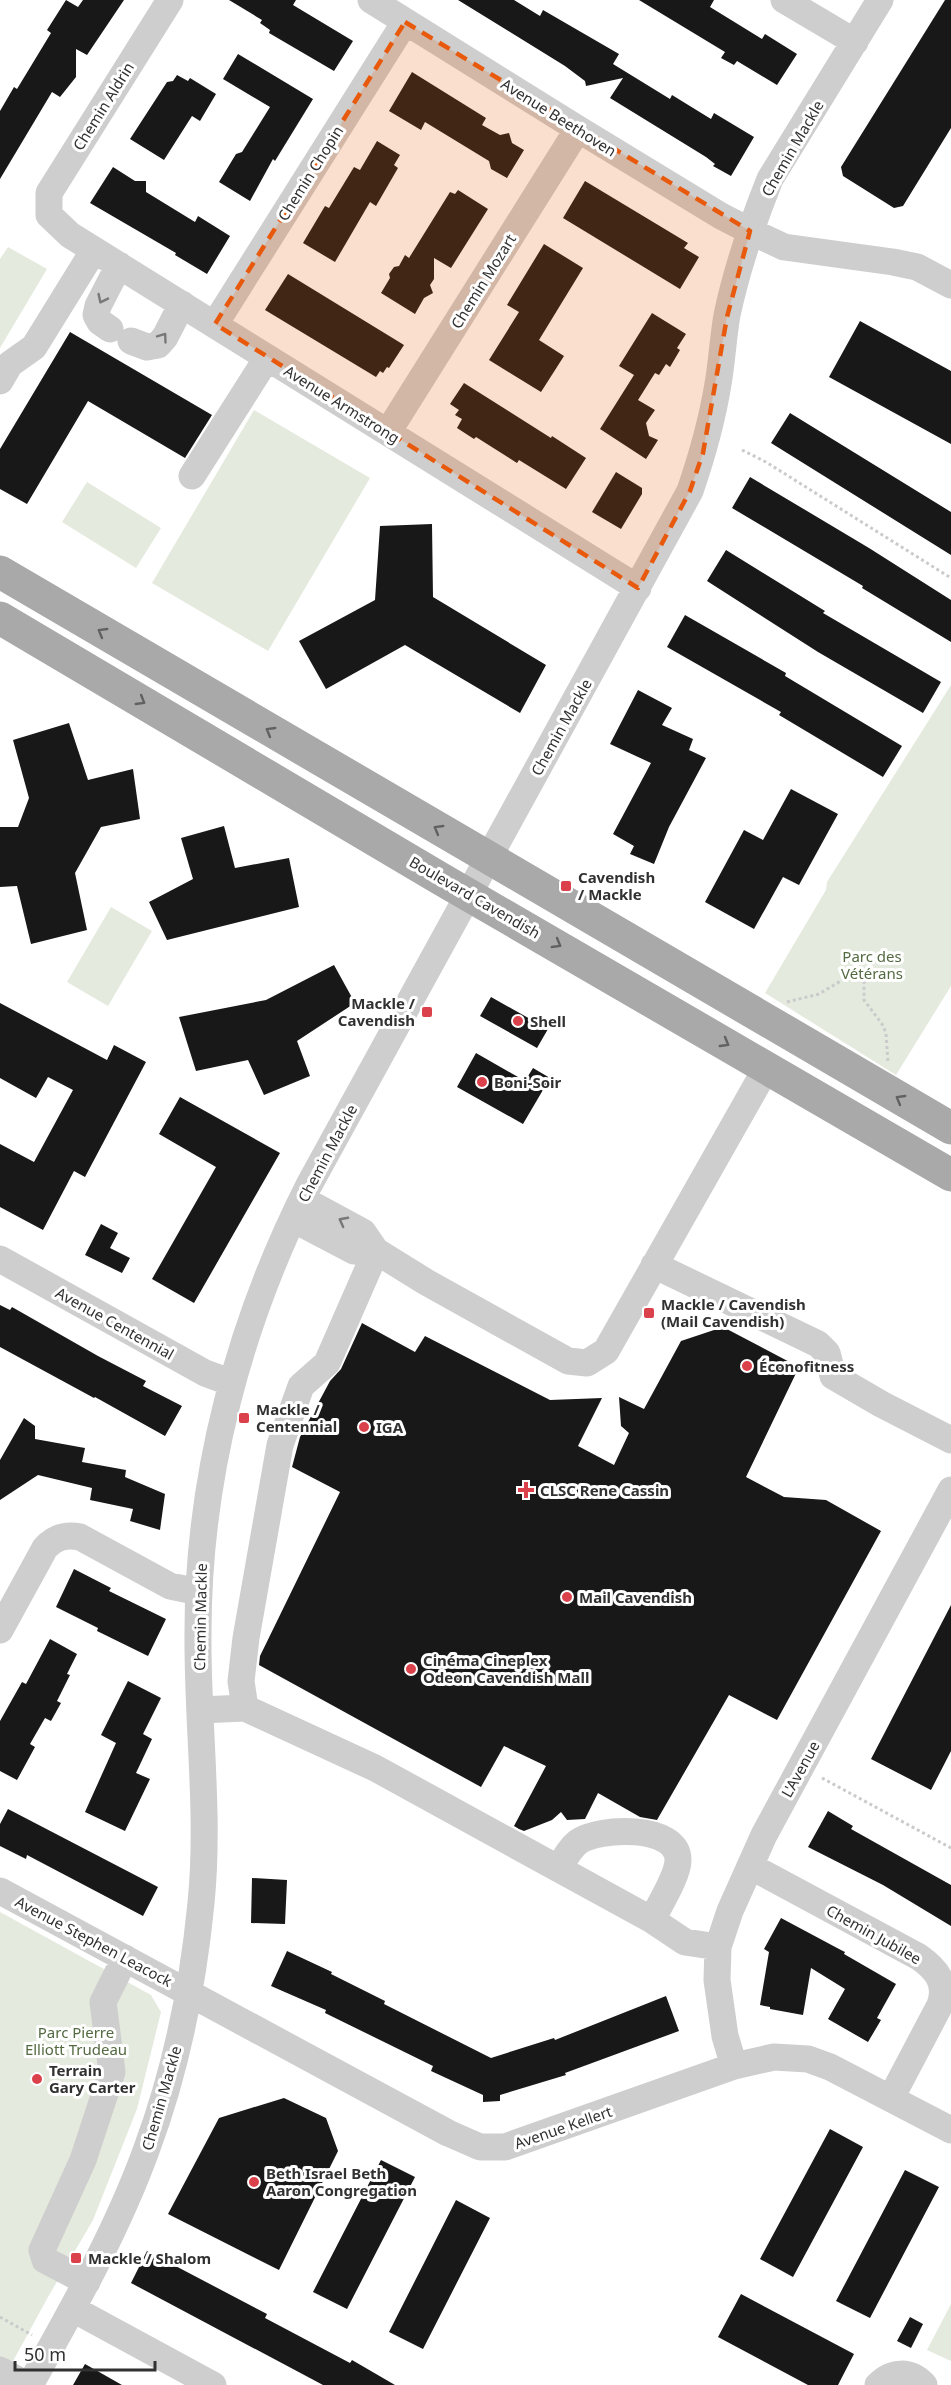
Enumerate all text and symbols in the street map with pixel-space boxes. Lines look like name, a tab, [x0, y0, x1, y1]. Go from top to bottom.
street label: Chemin Aldrin	[68, 58, 138, 154]
street label: Avenue Beethoven	[498, 74, 620, 160]
street label: Chemin Mackle	[756, 96, 828, 200]
street label: Chemin Chopin	[273, 122, 347, 224]
street label: Chemin Mozart	[446, 229, 520, 332]
one-way arrow	[97, 292, 109, 303]
one-way arrow	[156, 333, 167, 344]
street label: Avenue Armstrong	[281, 360, 403, 448]
one-way arrow	[97, 627, 108, 639]
street label: Chemin Mackle	[526, 675, 596, 779]
one-way arrow	[135, 693, 145, 705]
one-way arrow	[266, 726, 276, 738]
one-way arrow	[434, 825, 444, 837]
street label: Boulevard Cavendish	[406, 851, 544, 943]
place label: Cavendish / Mackle	[578, 867, 655, 904]
marker: Cavendish / Mackle	[559, 879, 573, 893]
one-way arrow	[550, 937, 561, 948]
park label: Parc des Vétérans	[841, 946, 903, 983]
place label: Mackle / Cavendish	[338, 993, 416, 1030]
marker: Mackle / Cavendish	[420, 1005, 434, 1019]
place label: Shell	[530, 1011, 566, 1031]
marker: Shell	[511, 1014, 525, 1028]
one-way arrow	[719, 1035, 729, 1047]
place label: Boni-Soir	[494, 1072, 562, 1092]
marker: Boni-Soir	[475, 1075, 489, 1089]
one-way arrow	[896, 1095, 906, 1106]
street label: Chemin Mackle	[293, 1101, 361, 1205]
one-way arrow	[338, 1217, 349, 1229]
street label: Avenue Centennial	[52, 1282, 178, 1364]
place label: Mackle / Cavendish (Mail Cavendish)	[661, 1294, 806, 1331]
marker: Mackle / Cavendish (Mail Cavendish)	[642, 1306, 656, 1320]
place label: Éconofitness	[759, 1356, 854, 1376]
marker: Éconofitness	[740, 1359, 754, 1373]
place label: Mackle / Centennial	[256, 1399, 337, 1436]
marker: Mackle / Centennial	[237, 1411, 251, 1425]
place label: IGA	[376, 1417, 404, 1437]
marker: IGA	[357, 1420, 371, 1434]
place label: CLSC Rene Cassin	[540, 1480, 669, 1500]
marker: CLSC Rene Cassin	[517, 1481, 535, 1499]
street label: Chemin Mackle	[189, 1563, 211, 1671]
place label: Mail Cavendish	[579, 1587, 692, 1607]
marker: Mail Cavendish	[560, 1590, 574, 1604]
place label: Cinéma Cineplex Odeon Cavendish Mall	[423, 1650, 589, 1687]
marker: Cinéma Cineplex Odeon Cavendish Mall	[404, 1662, 418, 1676]
street label: L'Avenue	[776, 1737, 824, 1801]
street label: Avenue Stephen Leacock	[12, 1891, 176, 1991]
street label: Chemin Jubilee	[823, 1900, 925, 1968]
park label: Parc Pierre Elliott Trudeau	[25, 2022, 127, 2059]
street label: Chemin Mackle	[137, 2043, 185, 2153]
place label: Terrain Gary Carter	[49, 2060, 136, 2097]
marker: Terrain Gary Carter	[30, 2072, 44, 2086]
street label: Avenue Kellert	[511, 2101, 615, 2153]
place label: Beth Israel Beth Aaron Congregation	[266, 2163, 417, 2200]
marker: Beth Israel Beth Aaron Congregation	[247, 2175, 261, 2189]
place label: Mackle / Shalom	[88, 2248, 211, 2268]
marker: Mackle / Shalom	[69, 2251, 83, 2265]
scale bar	[15, 2334, 154, 2372]
text: 50 m	[24, 2342, 66, 2366]

